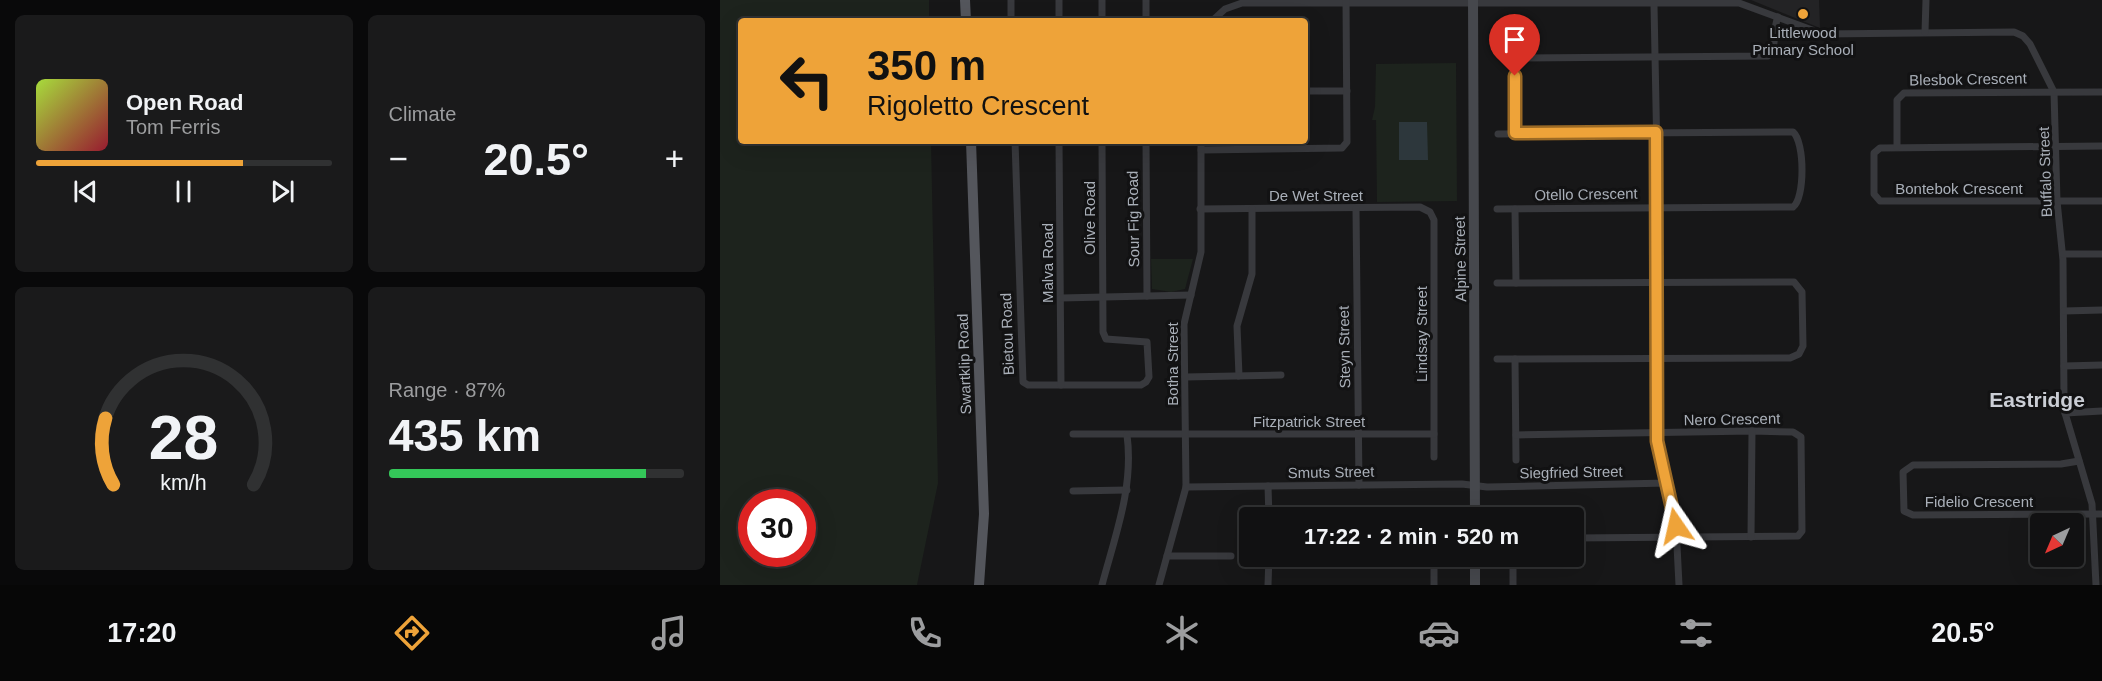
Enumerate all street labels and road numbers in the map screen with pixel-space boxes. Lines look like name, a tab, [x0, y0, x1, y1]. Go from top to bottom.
street label: Blesbok Crescent	[1909, 69, 2028, 89]
street label: Buffalo Street	[2035, 126, 2055, 218]
street label: Sour Fig Road	[1124, 170, 1142, 268]
street label: Bontebok Crescent	[1895, 180, 2024, 197]
street label: Olive Road	[1081, 181, 1098, 255]
street label: Otello Crescent	[1534, 185, 1639, 203]
street label: De Wet Street	[1269, 187, 1364, 204]
street label: Alpine Street	[1451, 215, 1469, 302]
street label: Malva Road	[1039, 223, 1056, 303]
street label: Lindsay Street	[1413, 285, 1430, 382]
street label: Bietou Road	[997, 292, 1017, 376]
street label: Steyn Street	[1335, 305, 1353, 388]
street label: Swartklip Road	[954, 313, 974, 415]
street label: Botha Street	[1164, 321, 1181, 406]
street label: Nero Crescent	[1684, 410, 1781, 428]
street label: Fitzpatrick Street	[1253, 413, 1366, 430]
street label: Smuts Street	[1288, 463, 1375, 481]
street label: Siegfried Street	[1519, 463, 1624, 481]
street label: Fidelio Crescent	[1925, 493, 2034, 510]

